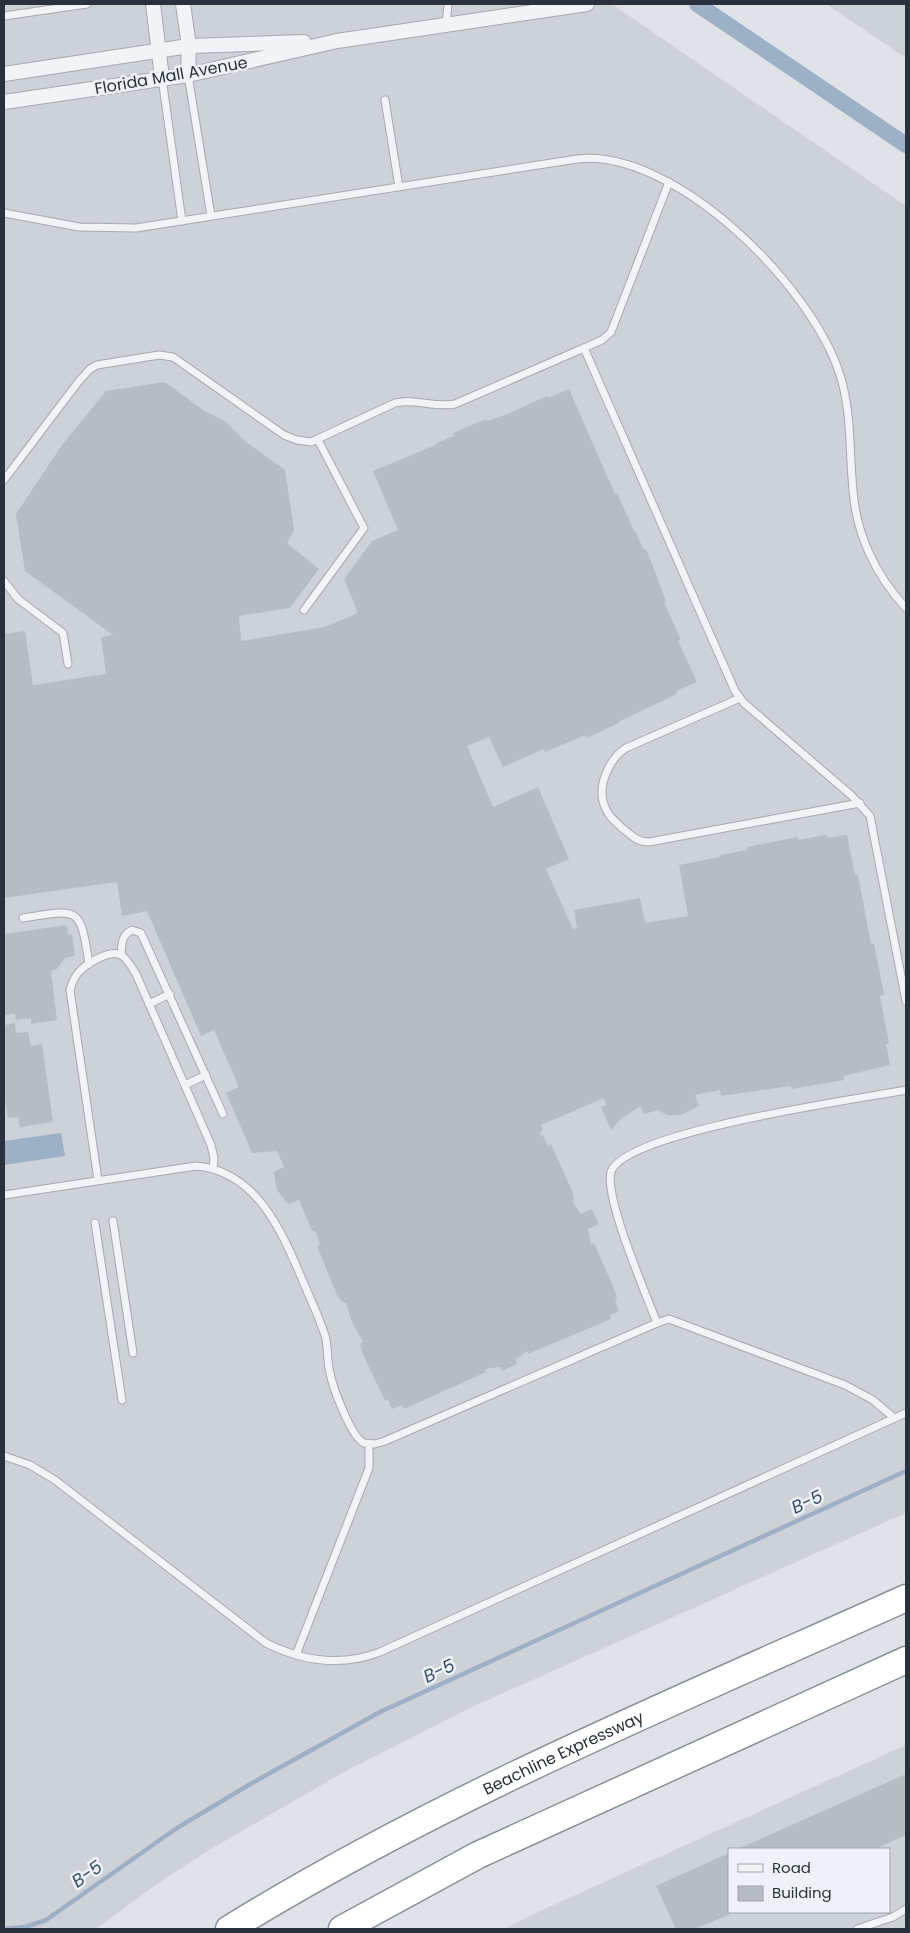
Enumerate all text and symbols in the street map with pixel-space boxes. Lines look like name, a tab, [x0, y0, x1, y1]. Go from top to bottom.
street label: Florida Mall Avenue	[93, 51, 249, 100]
water label: B-5	[787, 1483, 827, 1520]
water label: B-5	[419, 1652, 459, 1689]
street label: Beachline Expressway	[479, 1706, 647, 1801]
legend	[728, 1848, 890, 1913]
water label: B-5	[66, 1854, 107, 1893]
text: Road	[772, 1857, 811, 1878]
text: Building	[772, 1882, 832, 1903]

